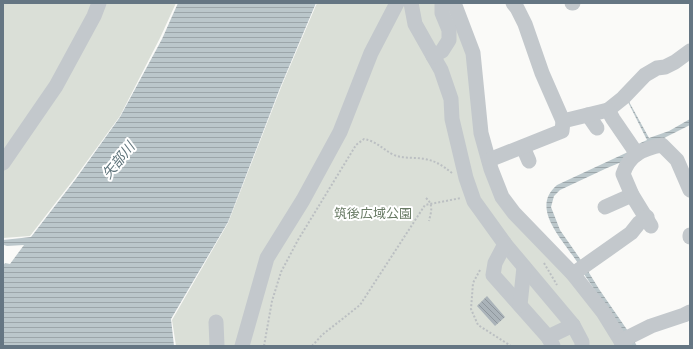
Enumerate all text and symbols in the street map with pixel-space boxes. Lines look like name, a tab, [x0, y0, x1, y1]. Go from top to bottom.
water label: 矢部川	[98, 137, 141, 184]
park label: 筑後広域公園	[334, 205, 412, 223]

